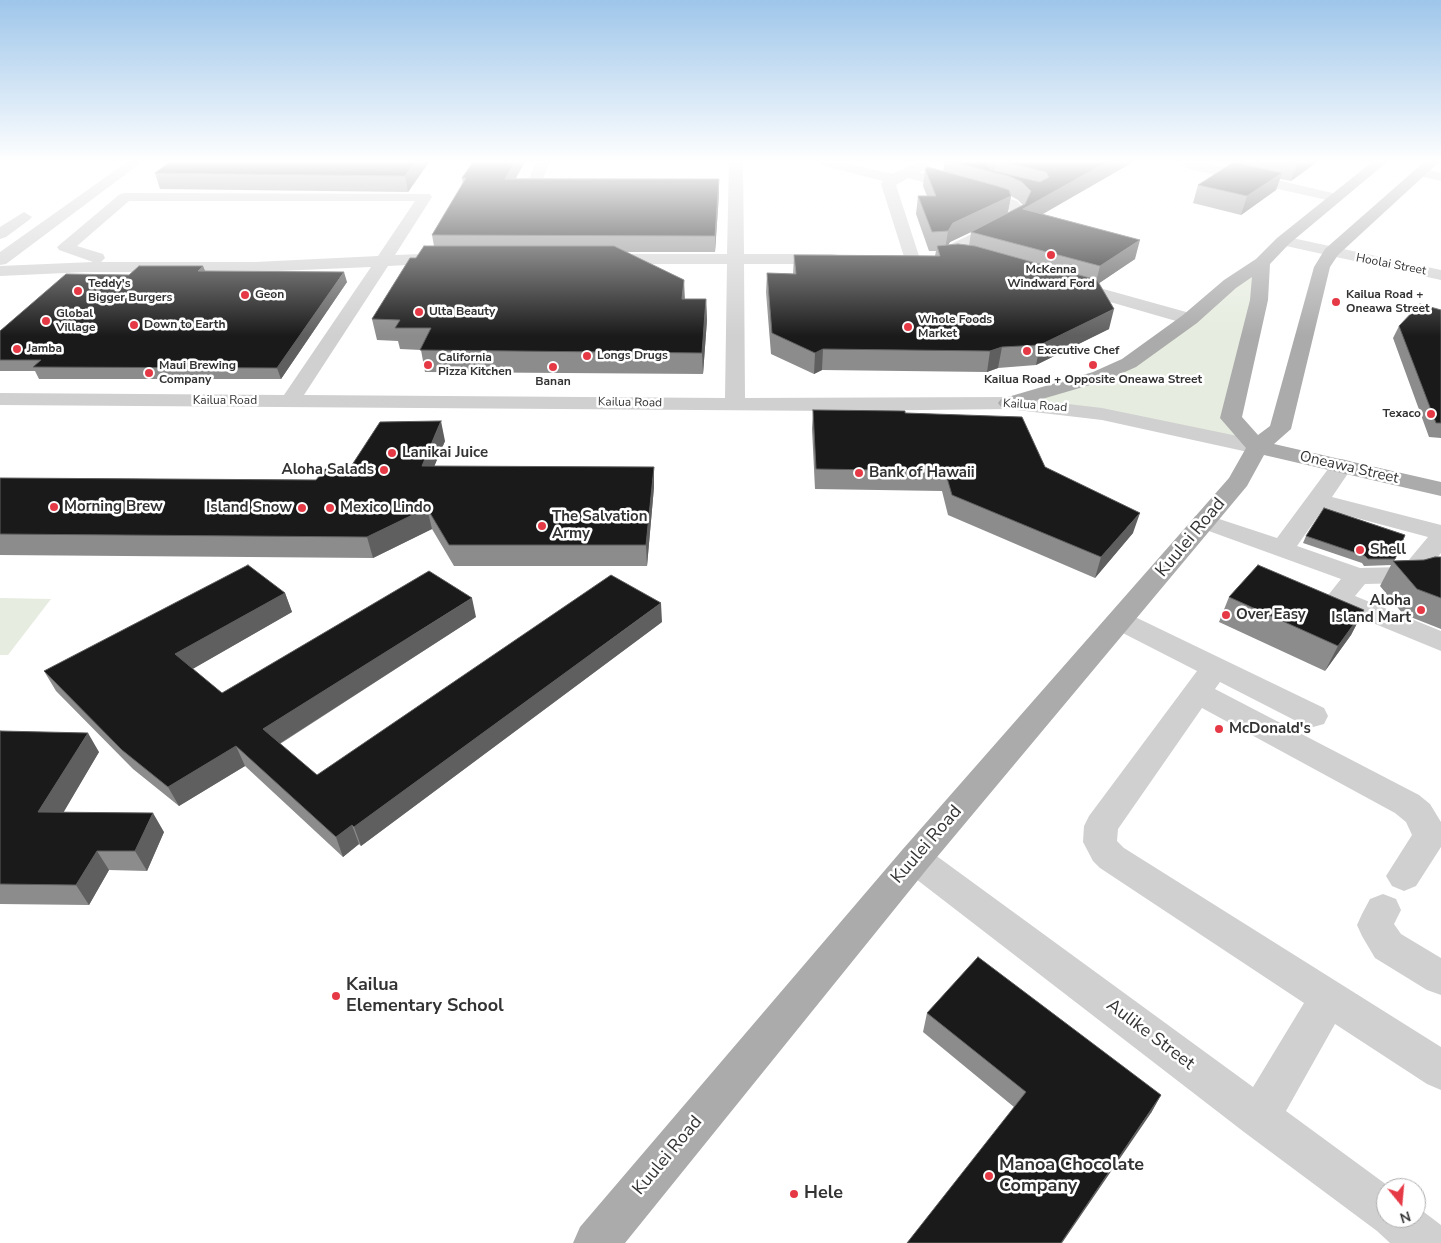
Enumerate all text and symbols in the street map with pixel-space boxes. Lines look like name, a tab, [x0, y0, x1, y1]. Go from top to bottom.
marker: McKenna Windward Ford	[1045, 249, 1057, 261]
street label: Hoolai Street	[1355, 251, 1427, 279]
place label: McKenna Windward Ford	[1007, 263, 1095, 291]
place label: Teddy's Bigger Burgers	[88, 277, 172, 305]
marker: Teddy's Bigger Burgers	[72, 285, 84, 297]
place label: Geon	[255, 288, 284, 302]
place label: Kailua Road + Oneawa Street	[1346, 288, 1430, 316]
marker: Geon	[239, 289, 251, 301]
marker: Kailua Road + Oneawa Street	[1330, 296, 1342, 308]
place label: Ulta Beauty	[429, 305, 495, 319]
marker: Ulta Beauty	[413, 306, 425, 318]
place label: Global Village	[56, 307, 96, 335]
place label: Whole Foods Market	[918, 313, 992, 341]
marker: Global Village	[40, 315, 52, 327]
place label: Down to Earth	[144, 318, 225, 332]
marker: Down to Earth	[128, 319, 140, 331]
marker: Whole Foods Market	[902, 321, 914, 333]
place label: Jamba	[27, 342, 62, 356]
marker: Jamba	[11, 343, 23, 355]
place label: Executive Chef	[1037, 344, 1119, 358]
marker: Executive Chef	[1021, 345, 1033, 357]
place label: Longs Drugs	[597, 349, 668, 363]
marker: Longs Drugs	[581, 350, 593, 362]
place label: California Pizza Kitchen	[438, 351, 512, 379]
place label: Maui Brewing Company	[159, 359, 236, 387]
marker: California Pizza Kitchen	[422, 359, 434, 371]
marker: Kailua Road + Opposite Oneawa Street	[1087, 359, 1099, 371]
marker: Banan	[547, 361, 559, 373]
marker: Maui Brewing Company	[143, 367, 155, 379]
place label: Kailua Road + Opposite Oneawa Street	[984, 373, 1202, 387]
place label: Banan	[535, 375, 571, 389]
street label: Kailua Road	[193, 394, 257, 408]
street label: Kailua Road	[598, 395, 662, 411]
street label: Kailua Road	[1002, 397, 1068, 415]
place label: Texaco	[1382, 407, 1421, 421]
marker: Texaco	[1425, 408, 1437, 420]
place label: Lanikai Juice	[402, 444, 488, 462]
marker: Lanikai Juice	[386, 447, 398, 459]
street label: Oneawa Street	[1298, 448, 1400, 488]
place label: Aloha Salads	[281, 461, 374, 479]
marker: Aloha Salads	[378, 464, 390, 476]
place label: Bank of Hawaii	[869, 464, 975, 482]
marker: Bank of Hawaii	[853, 467, 865, 479]
street label: Kuulei Road	[1152, 494, 1230, 582]
place label: Morning Brew	[64, 498, 163, 516]
place label: Island Snow	[206, 499, 292, 517]
place label: Mexico Lindo	[340, 499, 431, 517]
marker: Morning Brew	[48, 501, 60, 513]
marker: Island Snow	[296, 502, 308, 514]
marker: Mexico Lindo	[324, 502, 336, 514]
place label: The Salvation Army	[552, 508, 647, 543]
marker: The Salvation Army	[536, 520, 548, 532]
place label: Shell	[1370, 541, 1406, 559]
marker: Shell	[1354, 544, 1366, 556]
place label: Aloha Island Mart	[1331, 592, 1411, 627]
marker: Aloha Island Mart	[1415, 604, 1427, 616]
place label: Over Easy	[1236, 606, 1306, 624]
marker: Over Easy	[1220, 609, 1232, 621]
place label: McDonald's	[1229, 720, 1311, 738]
marker: McDonald's	[1213, 723, 1225, 735]
street label: Kuulei Road	[887, 801, 967, 889]
place label: Kailua Elementary School	[346, 975, 504, 1018]
marker: Kailua Elementary School	[330, 990, 342, 1002]
street label: Aulike Street	[1102, 995, 1198, 1075]
street label: Kuulei Road	[629, 1112, 707, 1200]
place label: Manoa Chocolate Company	[999, 1155, 1144, 1198]
marker: Manoa Chocolate Company	[983, 1170, 995, 1182]
north arrow	[1376, 1178, 1426, 1228]
place label: Hele	[804, 1183, 843, 1205]
marker: Hele	[788, 1188, 800, 1200]
text: N	[1397, 1206, 1413, 1227]

